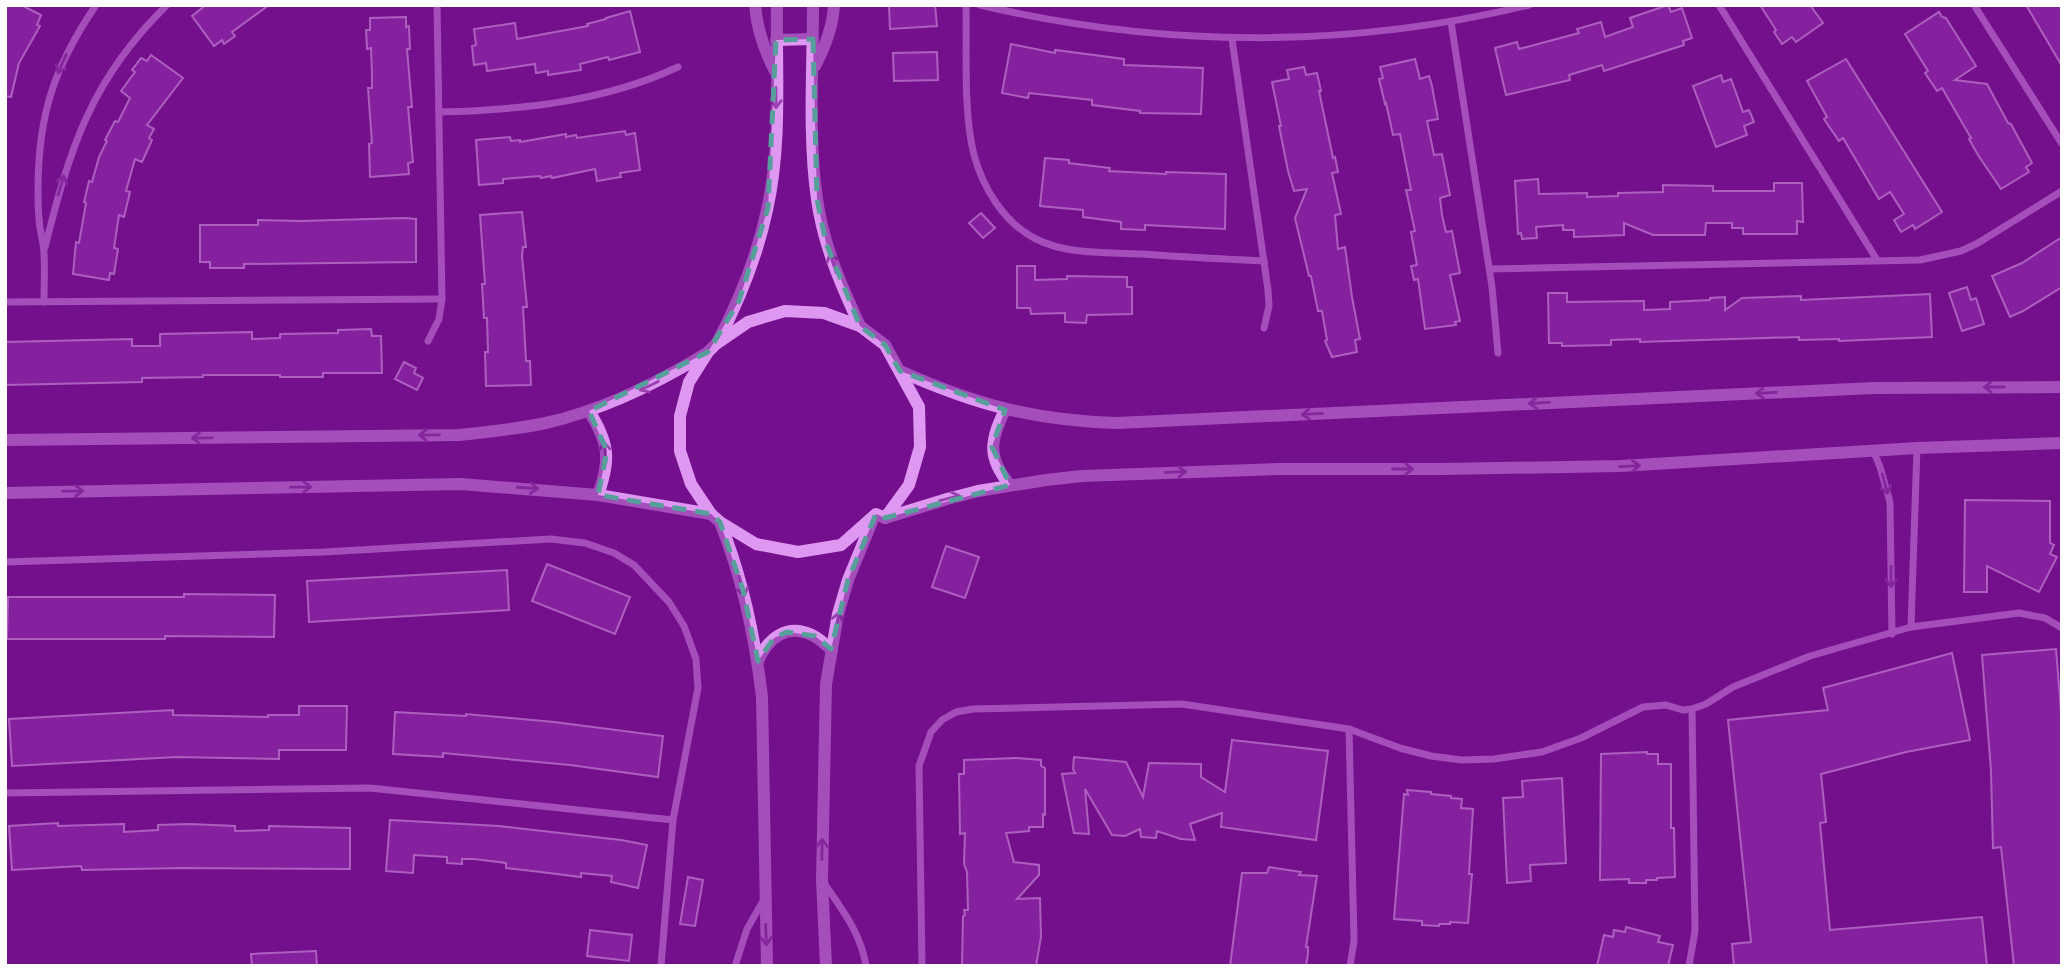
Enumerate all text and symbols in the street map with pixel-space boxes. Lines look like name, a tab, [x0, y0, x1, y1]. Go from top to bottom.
one-way arrow	[55, 53, 68, 75]
one-way arrow	[769, 86, 783, 109]
one-way arrow	[56, 174, 69, 196]
one-way arrow	[826, 253, 838, 275]
one-way arrow	[639, 379, 660, 393]
one-way arrow	[1982, 380, 2005, 394]
one-way arrow	[1755, 386, 1778, 399]
one-way arrow	[1528, 397, 1551, 410]
one-way arrow	[1300, 407, 1323, 420]
one-way arrow	[418, 428, 441, 442]
one-way arrow	[191, 431, 214, 445]
one-way arrow	[598, 441, 611, 464]
one-way arrow	[1619, 459, 1642, 472]
one-way arrow	[1391, 462, 1414, 476]
one-way arrow	[1164, 466, 1187, 479]
one-way arrow	[1879, 472, 1892, 495]
one-way arrow	[289, 480, 312, 494]
one-way arrow	[517, 482, 539, 495]
one-way arrow	[62, 485, 85, 498]
one-way arrow	[938, 491, 961, 504]
one-way arrow	[1884, 565, 1898, 588]
one-way arrow	[736, 575, 749, 597]
one-way arrow	[830, 611, 844, 634]
one-way arrow	[816, 837, 829, 860]
one-way arrow	[760, 923, 773, 946]

